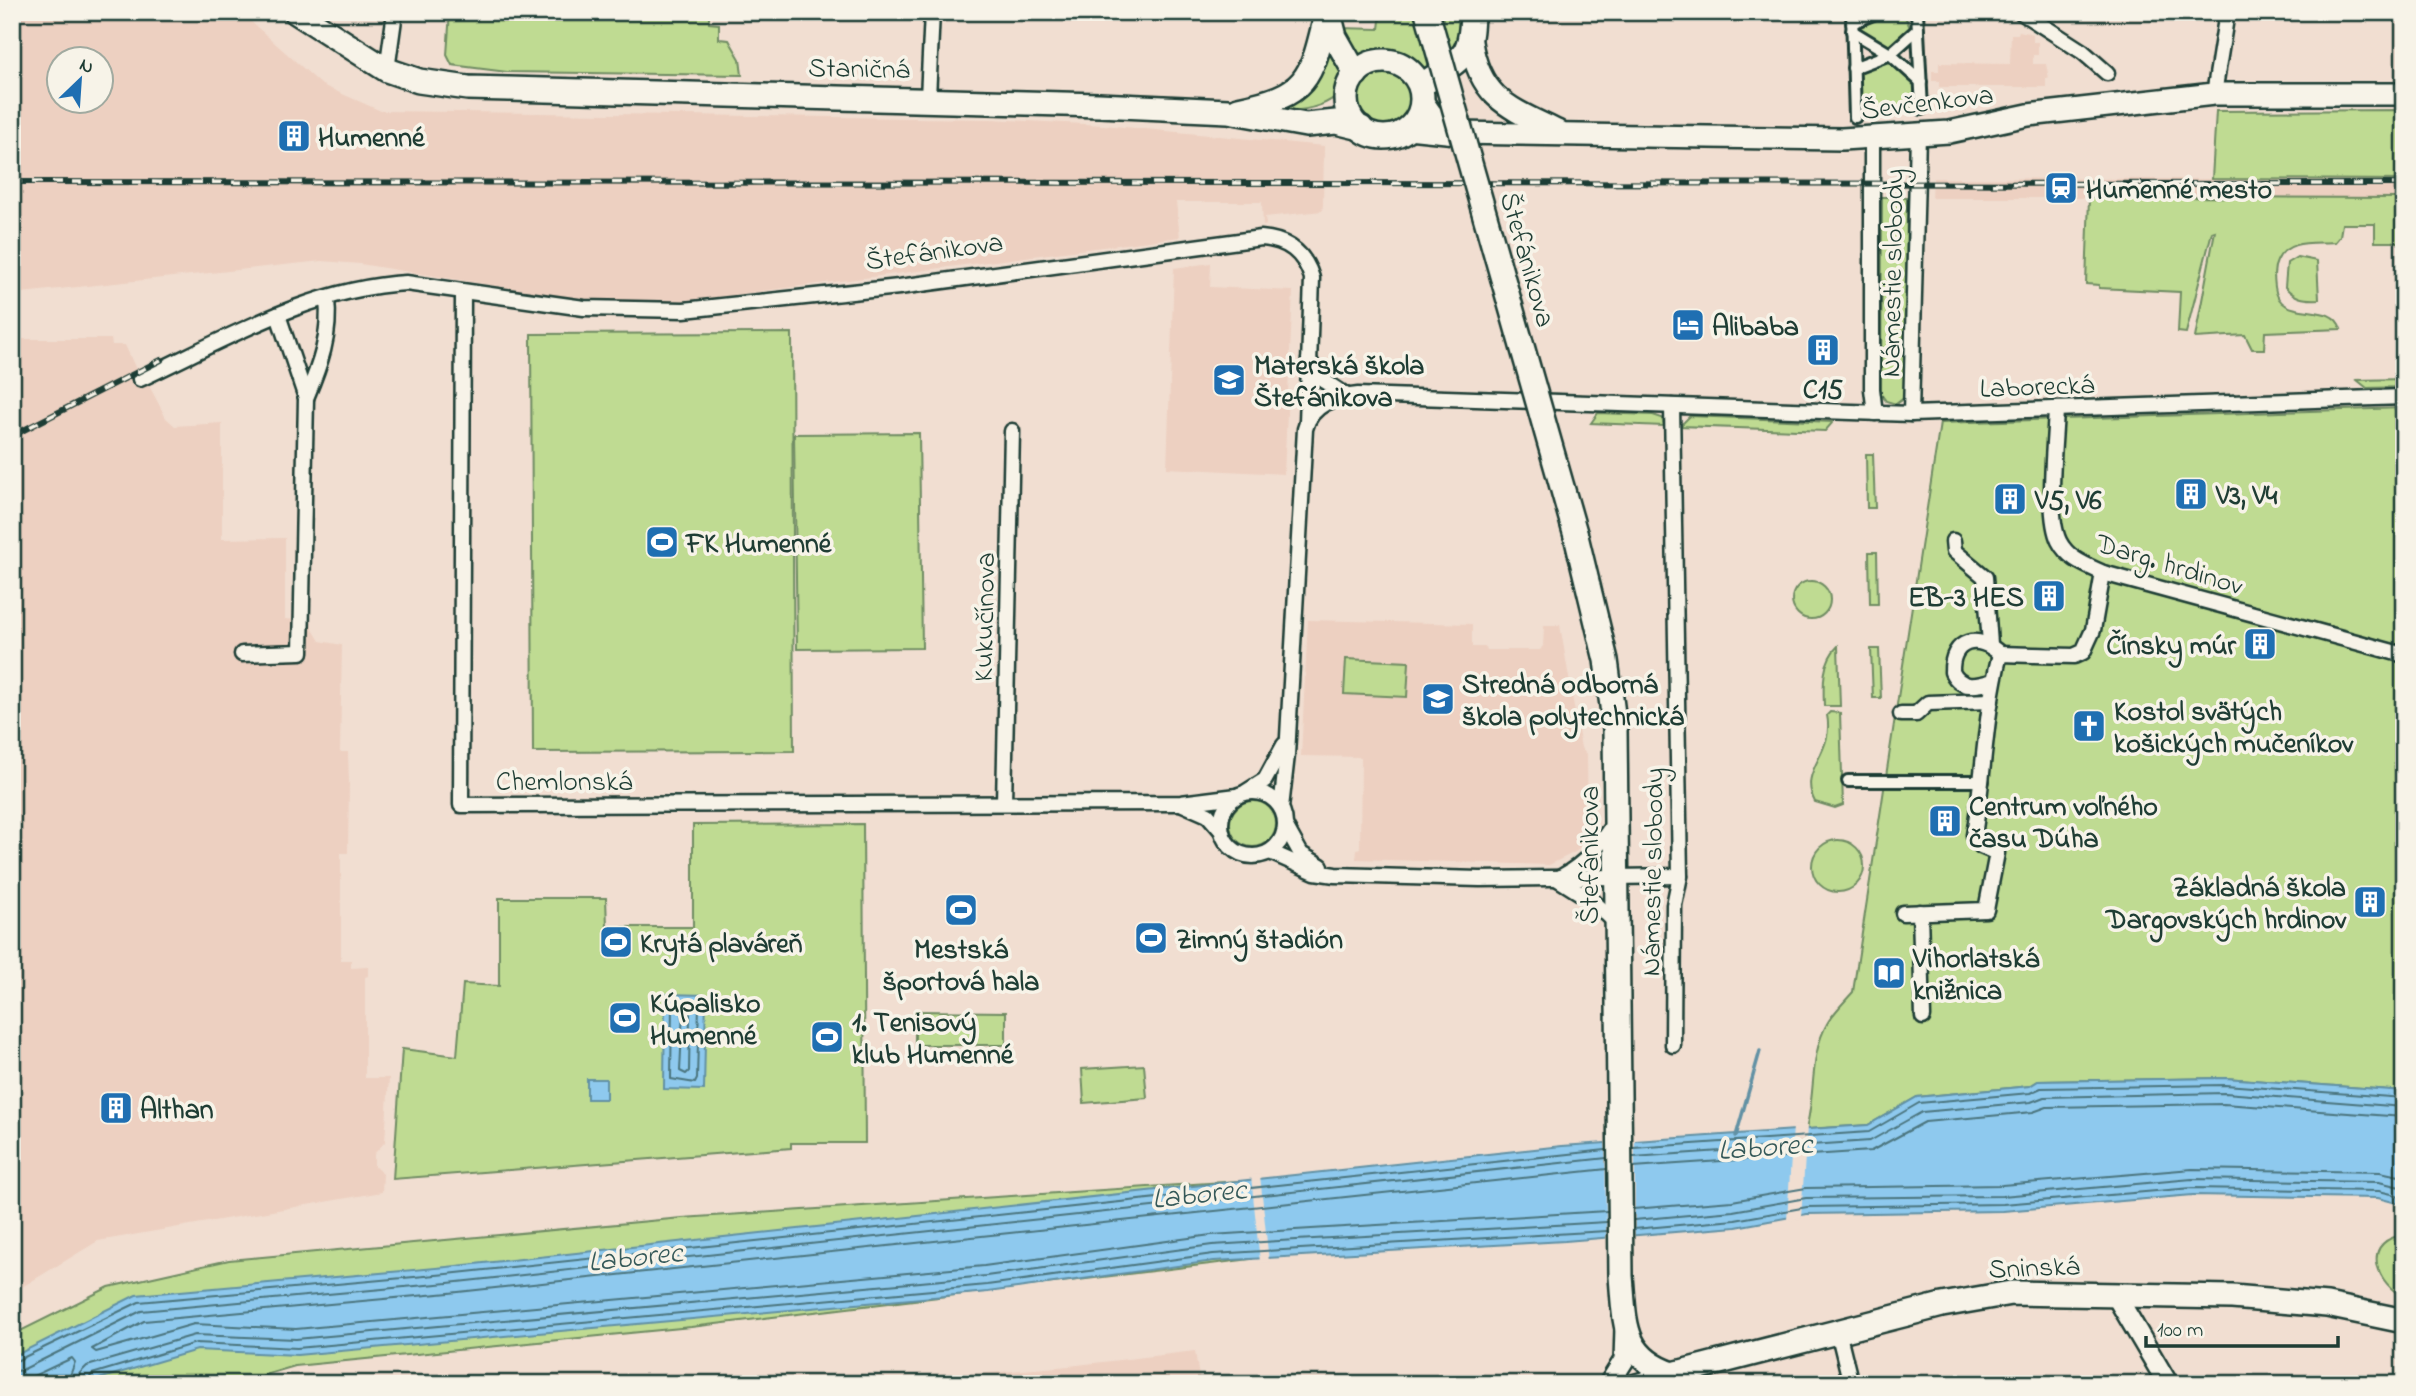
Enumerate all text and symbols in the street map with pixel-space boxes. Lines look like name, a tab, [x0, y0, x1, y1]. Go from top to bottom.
north arrow	[46, 46, 116, 116]
street label: Staničná	[808, 49, 910, 92]
text: N	[75, 52, 98, 82]
street label: Ševčenkova	[1859, 76, 1996, 133]
building icon: Humenné	[275, 117, 313, 155]
place label: Humenné	[318, 119, 426, 160]
street label: Námestie slobody	[1872, 168, 1917, 378]
station icon: Humenné mesto	[2042, 169, 2080, 207]
place label: Humenné mesto	[2086, 171, 2272, 212]
street label: Štefánikova	[1487, 188, 1564, 332]
street label: Štefánikova	[863, 224, 1006, 283]
hotel icon: Alibaba	[1669, 306, 1707, 344]
place label: Alibaba	[1712, 308, 1799, 349]
building icon: C15	[1804, 331, 1842, 369]
place label: Materská škola Štefánikova	[1254, 347, 1425, 420]
school or university icon: Materská škola Štefánikova	[1210, 361, 1248, 399]
street label: Laborecká	[1979, 366, 2095, 411]
place label: C15	[1803, 371, 1843, 412]
building icon: V3, V4	[2172, 475, 2210, 513]
place label: V3, V4	[2215, 477, 2278, 518]
building icon: V5, V6	[1991, 480, 2029, 518]
place label: V5, V6	[2034, 482, 2102, 523]
sports icon: FK Humenné	[643, 523, 681, 561]
street label: Darg. hrdinov	[2090, 524, 2248, 608]
place label: FK Humenné	[684, 525, 833, 566]
street label: Kukučínova	[965, 552, 1008, 682]
building icon: EB-3 HES	[2030, 577, 2068, 615]
place label: EB-3 HES	[1908, 579, 2024, 620]
building icon: Čínsky múr	[2241, 625, 2279, 663]
place label: Čínsky múr	[2106, 627, 2237, 668]
place label: Stredná odborná škola polytechnická	[1462, 666, 1685, 739]
school or university icon: Stredná odborná škola polytechnická	[1419, 680, 1457, 718]
place label: Kostol svätých košických mučeníkov	[2114, 693, 2354, 766]
church icon: Kostol svätých košických mučeníkov	[2070, 707, 2108, 745]
street label: Chemlonská	[496, 763, 632, 804]
street label: Námestie slobody	[1632, 767, 1677, 977]
street label: Štefánikova	[1571, 786, 1612, 924]
place label: Centrum voľného času Dúha	[1969, 788, 2158, 861]
building icon: Centrum voľného času Dúha	[1926, 802, 1964, 840]
place label: Základná škola Dargovských hrdinov	[2104, 869, 2347, 943]
building icon: Základná škola Dargovských hrdinov	[2351, 883, 2389, 921]
sports icon: Mestská športová hala	[942, 891, 980, 929]
sports icon: Zimný štadión	[1132, 919, 1170, 957]
place label: Zimný štadión	[1176, 921, 1343, 962]
sports icon: Krytá plaváreň	[597, 923, 635, 961]
place label: Krytá plaváreň	[640, 925, 803, 966]
place label: Mestská športová hala	[883, 931, 1039, 1004]
place label: Vihorlatská knižnica	[1912, 940, 2040, 1013]
library icon: Vihorlatská knižnica	[1870, 954, 1908, 992]
place label: Kúpalisko Humenné	[650, 985, 761, 1058]
sports icon: Kúpalisko Humenné	[606, 999, 644, 1037]
place label: 1. Tenisový klub Humenné	[852, 1004, 1015, 1077]
sports icon: 1. Tenisový klub Humenné	[808, 1018, 846, 1056]
building icon: Althan	[97, 1089, 135, 1127]
place label: Althan	[140, 1091, 214, 1132]
water label: Laborec	[1716, 1124, 1816, 1174]
water label: Laborec	[1150, 1169, 1250, 1223]
water label: Laborec	[586, 1232, 686, 1286]
street label: Sninská	[1988, 1247, 2080, 1292]
scale bar	[2146, 1305, 2339, 1349]
text: 100 m	[2157, 1316, 2203, 1346]

